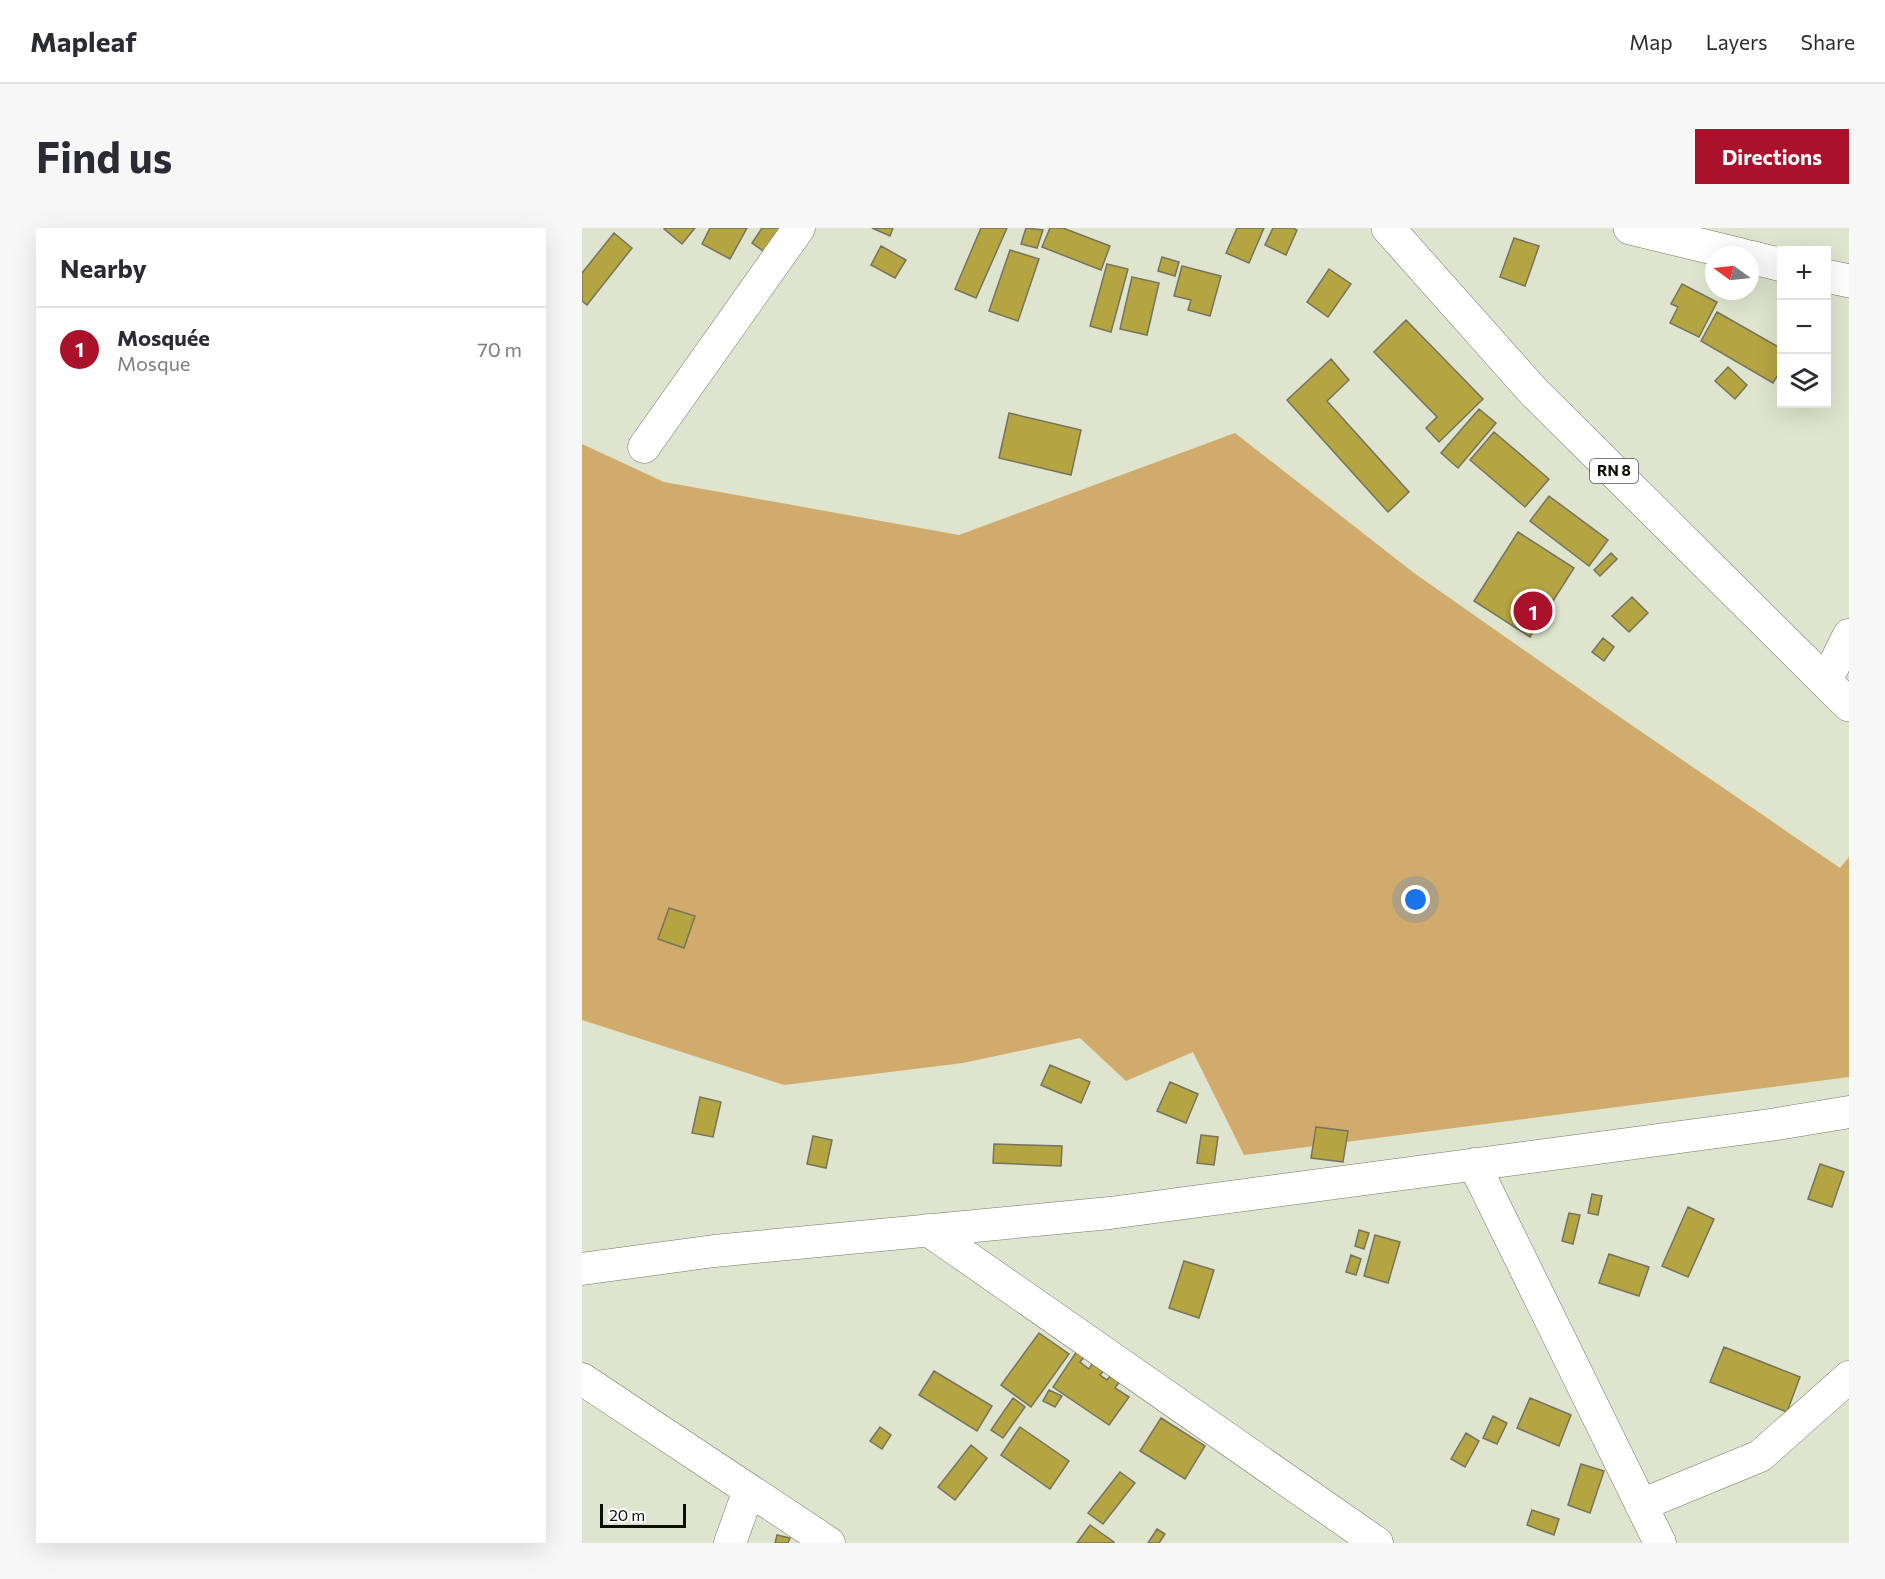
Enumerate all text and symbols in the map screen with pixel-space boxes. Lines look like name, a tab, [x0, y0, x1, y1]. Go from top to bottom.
text: Mapleaf	[30, 24, 137, 58]
text: Map	[1629, 29, 1673, 54]
text: Layers	[1706, 29, 1768, 54]
text: Share	[1801, 29, 1855, 54]
button: Directions	[1695, 129, 1849, 184]
text: Find us	[36, 130, 172, 182]
north arrow	[1705, 246, 1759, 300]
map controls	[1777, 246, 1831, 408]
button: +	[1777, 246, 1831, 300]
text: Nearby	[60, 252, 147, 283]
button: −	[1777, 300, 1831, 354]
text: Mosquée	[117, 324, 210, 351]
text: 1	[75, 337, 84, 361]
text: 70 m	[477, 337, 522, 361]
text: Mosque	[117, 351, 190, 375]
button: layers	[1777, 354, 1831, 408]
road number: RN 8	[1590, 459, 1638, 483]
pin: 1	[1514, 588, 1552, 634]
your location	[1401, 885, 1430, 914]
scale bar	[600, 1501, 686, 1528]
text: 20 m	[609, 1505, 645, 1524]

